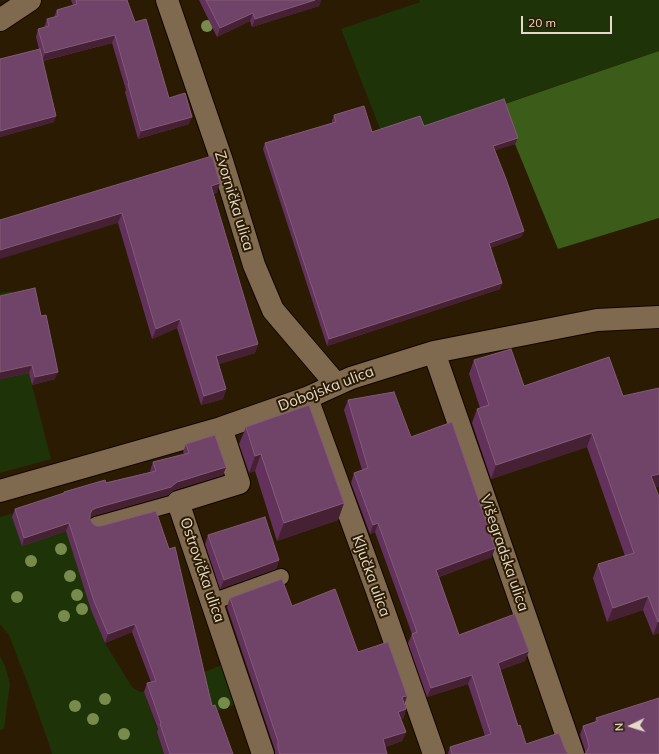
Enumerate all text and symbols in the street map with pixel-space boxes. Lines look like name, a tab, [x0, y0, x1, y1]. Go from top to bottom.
scale bar	[523, 8, 614, 34]
text: 20 m	[528, 15, 556, 30]
street label: Zvornička ulica	[210, 149, 258, 253]
street label: Dobojska ulica	[276, 362, 376, 416]
street label: Višegradska ulica	[476, 492, 532, 614]
street label: Ostrovička ulica	[176, 515, 228, 625]
street label: Ključka ulica	[348, 533, 394, 619]
north arrow	[611, 706, 651, 746]
text: N	[612, 722, 626, 731]

